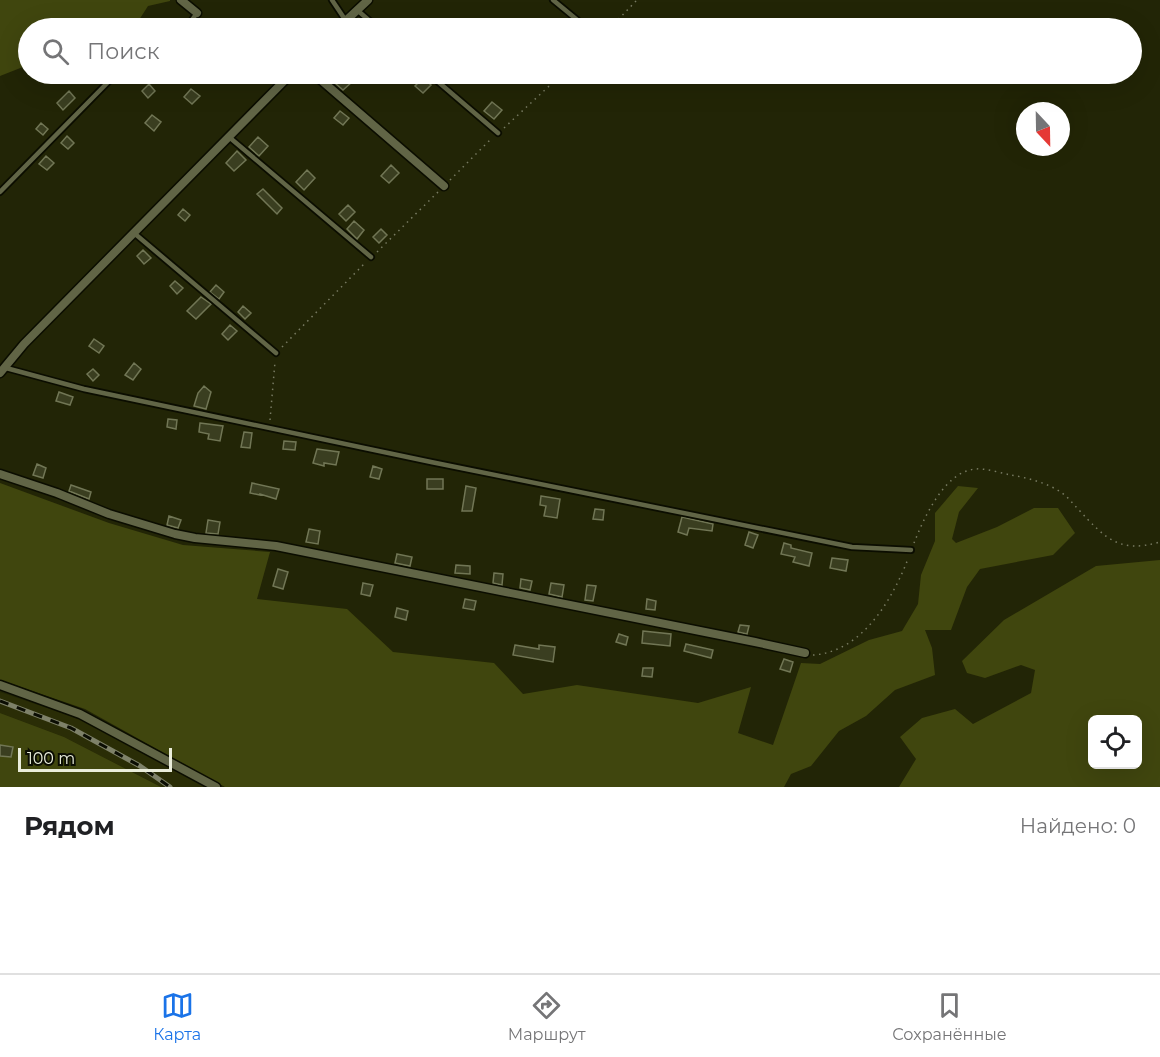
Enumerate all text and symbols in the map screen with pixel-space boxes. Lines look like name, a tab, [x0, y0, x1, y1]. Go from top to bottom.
search box	[18, 18, 1142, 84]
icon: search	[39, 35, 72, 68]
text: Поиск	[87, 38, 159, 65]
north arrow	[1016, 102, 1070, 156]
map controls	[1088, 715, 1142, 769]
button: locate	[1088, 715, 1142, 769]
scale bar	[18, 745, 172, 772]
text: 100 m	[27, 749, 75, 768]
text: Рядом	[24, 810, 115, 842]
text: Найдено: 0	[1020, 814, 1136, 838]
tab: Карта	[153, 989, 201, 1044]
tab: Маршрут	[508, 989, 586, 1044]
tab: Сохранённые	[892, 989, 1007, 1044]

